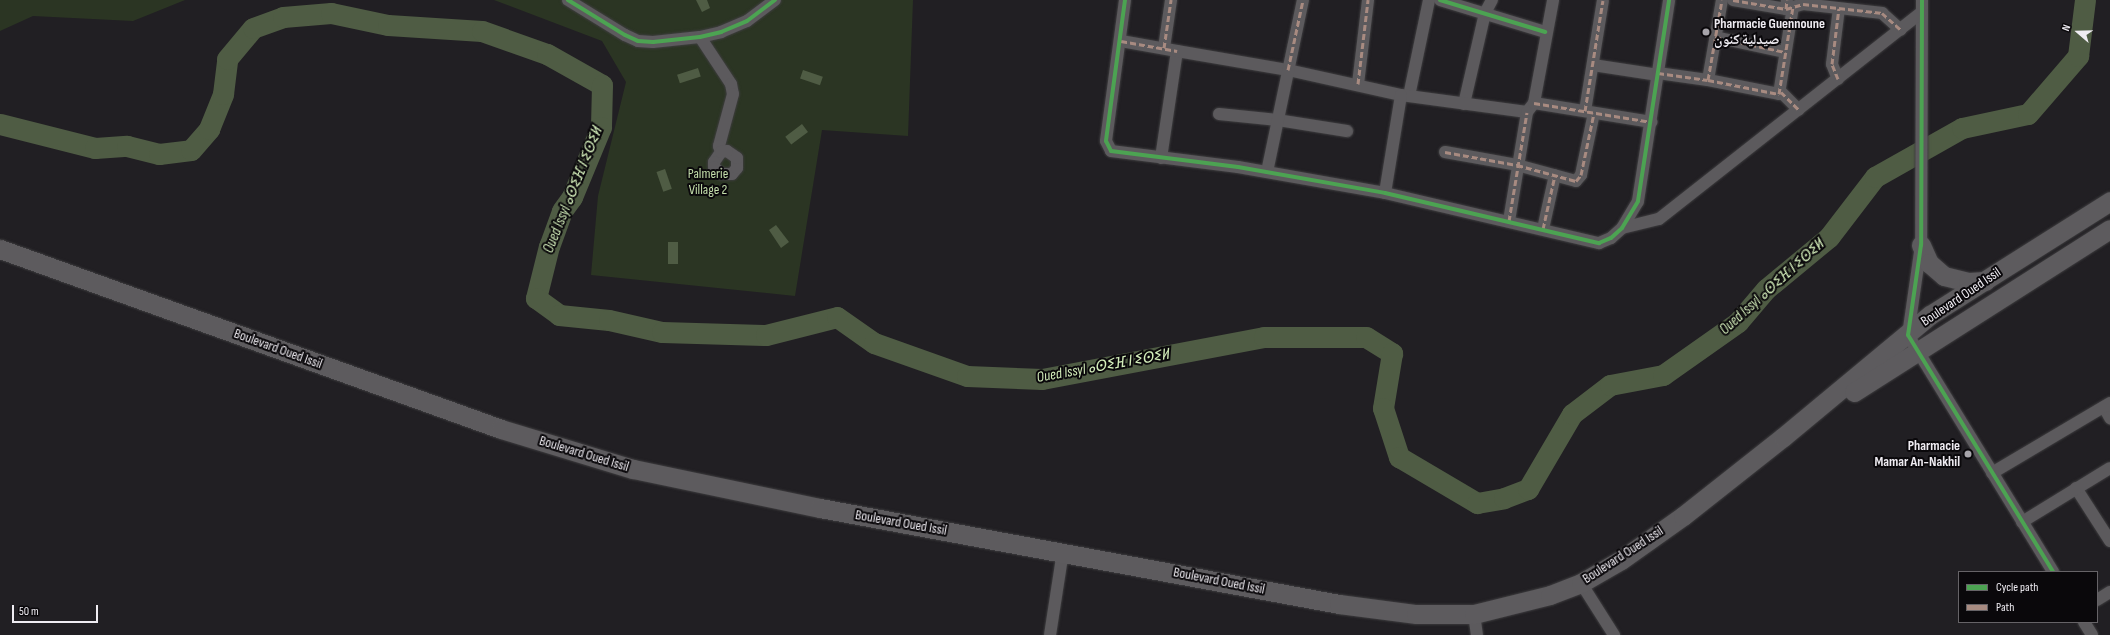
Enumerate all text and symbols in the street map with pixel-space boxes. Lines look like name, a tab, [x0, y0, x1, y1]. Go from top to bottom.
north arrow	[2058, 12, 2098, 52]
place label: Pharmacie Guennoune صيدلية كنون	[1714, 16, 1825, 48]
text: N	[2059, 23, 2073, 33]
marker: Pharmacie Guennoune صيدلية كنون	[1701, 27, 1711, 37]
water label: Oued Issyl ⴰⵙⵉⴼ ⵏ ⵉⵙⵉⵍ	[539, 124, 607, 256]
park label: Palmerie Village 2	[688, 166, 728, 198]
water label: Oued Issyl ⴰⵙⵉⴼ ⵏ ⵉⵙⵉⵍ	[1716, 235, 1828, 339]
street label: Boulevard Oued Issil	[1918, 264, 2004, 330]
street label: Boulevard Oued Issil	[231, 325, 325, 373]
water label: Oued Issyl ⴰⵙⵉⴼ ⵏ ⵉⵙⵉⵍ	[1035, 345, 1171, 387]
street label: Boulevard Oued Issil	[537, 432, 631, 476]
place label: Pharmacie Mamar An-Nakhil	[1874, 438, 1960, 470]
marker: Pharmacie Mamar An-Nakhil	[1963, 449, 1973, 459]
street label: Boulevard Oued Issil	[854, 507, 948, 539]
street label: Boulevard Oued Issil	[1579, 523, 1667, 587]
street label: Boulevard Oued Issil	[1172, 564, 1266, 598]
legend	[1958, 571, 2098, 623]
text: Cycle path	[1996, 580, 2038, 595]
scale bar	[14, 597, 100, 623]
text: Path	[1996, 600, 2014, 615]
text: 50 m	[19, 604, 39, 619]

